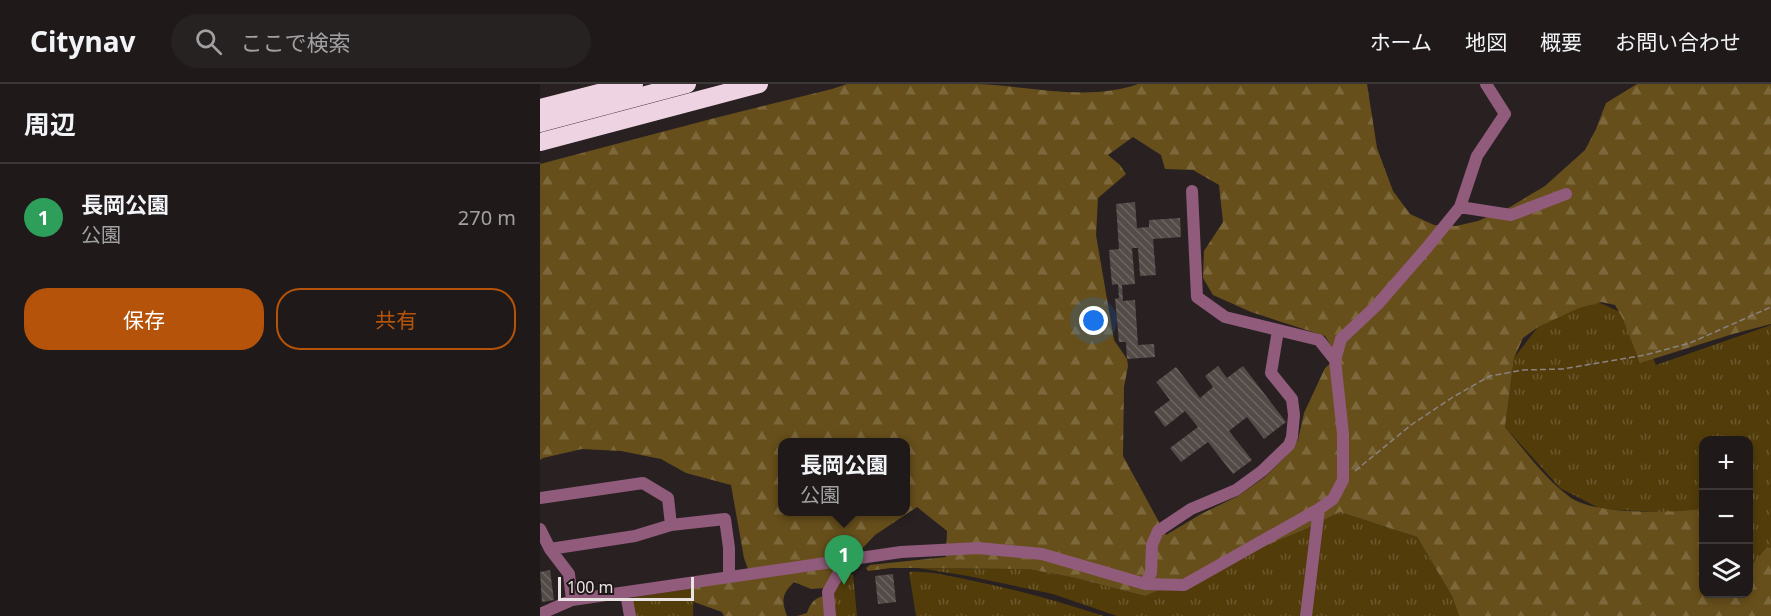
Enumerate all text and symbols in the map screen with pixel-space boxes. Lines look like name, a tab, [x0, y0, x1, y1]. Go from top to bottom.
search box	[171, 14, 591, 68]
text: Citynav	[30, 22, 135, 60]
icon: search	[192, 25, 225, 58]
text: ここで検索	[240, 27, 350, 57]
text: ホーム	[1370, 28, 1432, 56]
text: 地図	[1465, 28, 1507, 56]
text: 概要	[1540, 28, 1582, 56]
text: お問い合わせ	[1615, 28, 1741, 56]
text: 周辺	[24, 106, 76, 142]
text: 長岡公園	[81, 189, 169, 219]
text: 1	[38, 204, 49, 231]
text: 270 m	[458, 204, 516, 231]
text: 公園	[81, 221, 121, 248]
button: 保存	[24, 288, 264, 350]
button: 共有	[276, 288, 516, 350]
your location	[1079, 306, 1108, 335]
map controls	[1699, 436, 1753, 598]
button: +	[1699, 436, 1753, 490]
popup	[778, 438, 910, 516]
text: 長岡公園	[800, 449, 888, 479]
text: 公園	[800, 481, 840, 508]
button: −	[1699, 490, 1753, 544]
pin: 1	[824, 536, 864, 585]
button: layers	[1699, 544, 1753, 598]
scale bar	[558, 574, 694, 602]
text: 100 m	[567, 576, 614, 598]

